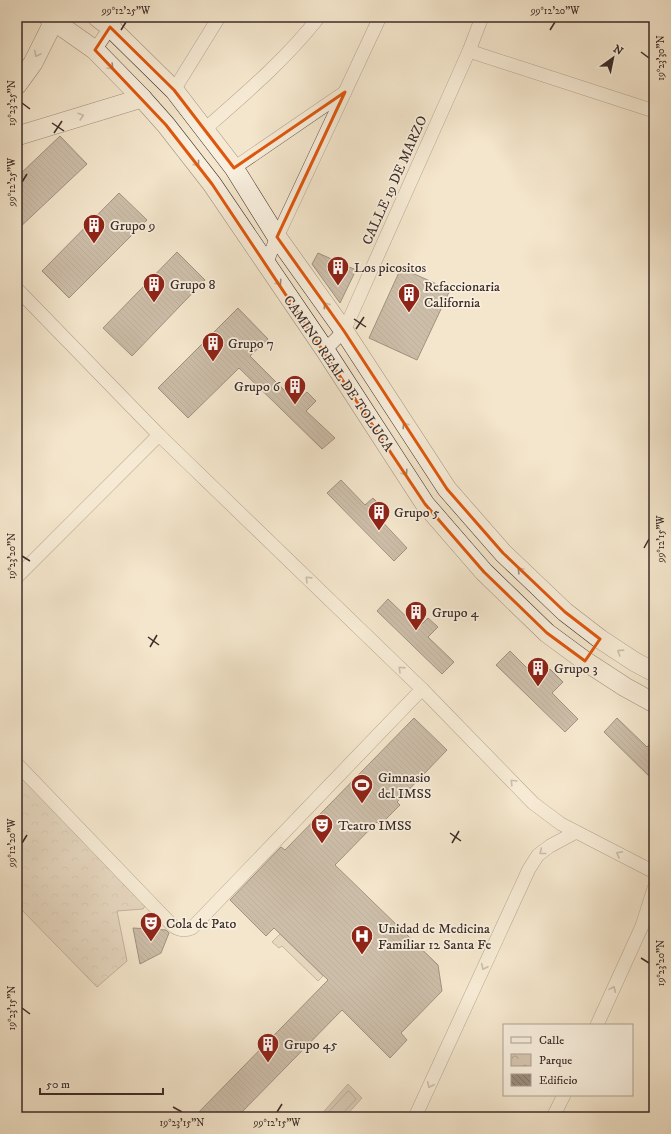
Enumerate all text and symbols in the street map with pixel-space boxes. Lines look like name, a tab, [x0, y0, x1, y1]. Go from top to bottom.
text: 99°12'25"W	[101, 5, 151, 17]
text: 99°12'20"W	[530, 5, 580, 17]
text: 19°23'30"N	[655, 35, 667, 81]
north arrow	[593, 38, 633, 78]
text: N	[610, 42, 626, 59]
one-way arrow	[35, 50, 42, 57]
one-way arrow	[106, 62, 114, 70]
text: 19°23'25"N	[6, 80, 18, 126]
one-way arrow	[77, 112, 84, 121]
street label: CALLE 19 DE MARZO	[358, 113, 432, 248]
text: 99°12'25"W	[6, 157, 18, 207]
one-way arrow	[192, 160, 199, 167]
building icon: Grupo 9	[81, 212, 107, 245]
place label: Grupo 9	[110, 217, 156, 235]
building icon: Los picositos	[325, 254, 351, 287]
place label: Los picositos	[354, 259, 427, 277]
building icon: Grupo 8	[141, 271, 167, 304]
place label: Grupo 8	[170, 276, 216, 294]
place label: Refaccionaria California	[424, 278, 500, 312]
one-way arrow	[274, 279, 282, 286]
building icon: Refaccionaria California	[396, 281, 422, 314]
street label: CAMINO REAL DE TOLUCA	[279, 292, 398, 456]
one-way arrow	[324, 302, 331, 309]
building icon: Grupo 7	[200, 330, 226, 363]
place label: Grupo 7	[228, 335, 274, 353]
building icon: Grupo 6	[282, 373, 308, 406]
place label: Grupo 6	[234, 378, 281, 396]
one-way arrow	[402, 422, 410, 429]
one-way arrow	[400, 469, 408, 476]
building icon: Grupo 5	[366, 499, 392, 532]
place label: Grupo 5	[394, 504, 440, 522]
text: 99°12'15"W	[655, 515, 667, 564]
text: 19°23'20"N	[6, 533, 18, 579]
one-way arrow	[517, 567, 525, 575]
one-way arrow	[305, 576, 313, 584]
building icon: Grupo 4	[403, 599, 429, 632]
place label: Grupo 4	[432, 604, 480, 622]
one-way arrow	[618, 650, 625, 657]
building icon: Grupo 3	[525, 655, 551, 688]
place label: Grupo 3	[554, 660, 598, 678]
one-way arrow	[398, 667, 406, 674]
place label: Gimnasio del IMSS	[378, 769, 431, 803]
sports icon: Gimnasio del IMSS	[349, 772, 375, 805]
one-way arrow	[510, 779, 517, 787]
theatre icon: Teatro IMSS	[309, 812, 335, 845]
place label: Teatro IMSS	[338, 817, 412, 835]
text: 99°12'20"W	[6, 818, 18, 868]
one-way arrow	[540, 847, 547, 854]
one-way arrow	[616, 851, 623, 859]
theatre icon: Cola de Pato	[138, 910, 164, 943]
place label: Cola de Pato	[166, 915, 237, 933]
place label: Unidad de Medicina Familiar 12 Santa Fe	[378, 920, 491, 954]
hospital icon: Unidad de Medicina Familiar 12 Santa Fe	[349, 923, 375, 956]
text: 19°23'20"N	[655, 940, 667, 986]
one-way arrow	[481, 963, 489, 970]
text: 19°23'15"N	[6, 986, 18, 1030]
one-way arrow	[608, 986, 616, 994]
legend	[503, 1024, 633, 1096]
building icon: Grupo 45	[255, 1031, 281, 1064]
text: Calle	[539, 1033, 564, 1048]
place label: Grupo 45	[284, 1036, 338, 1054]
text: Parque	[539, 1053, 572, 1068]
scale bar	[40, 1070, 163, 1096]
text: Edificio	[539, 1073, 578, 1088]
text: 50 m	[46, 1077, 70, 1092]
one-way arrow	[427, 1081, 435, 1088]
text: 19°23'15"N	[160, 1117, 204, 1129]
text: 99°12'15"W	[252, 1117, 301, 1129]

